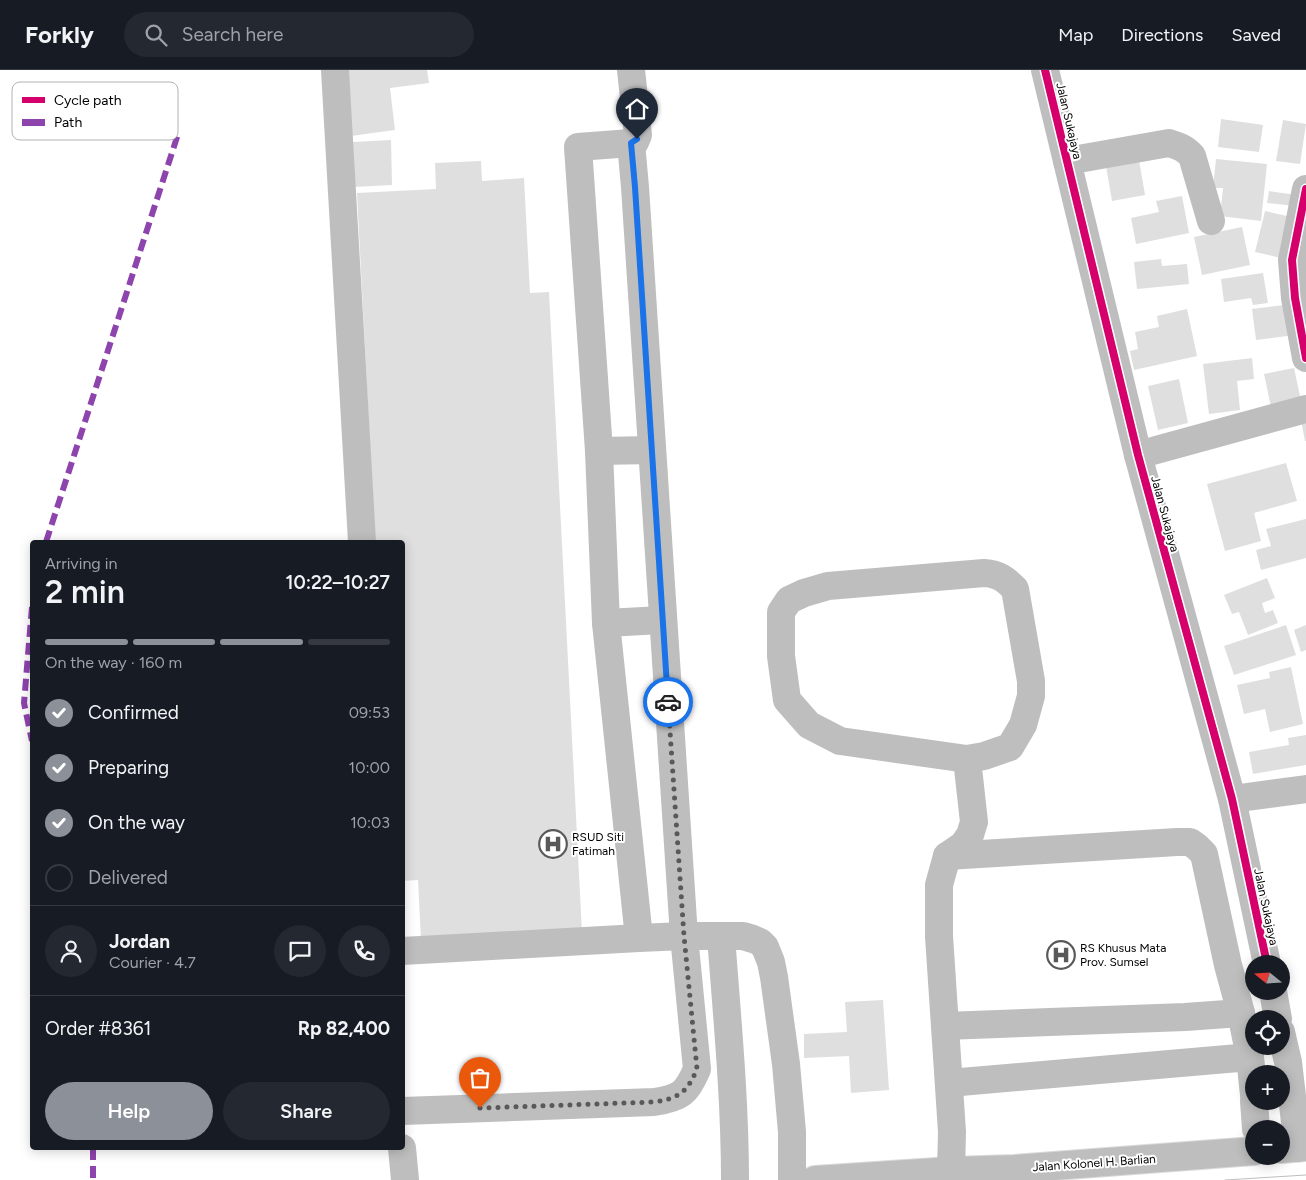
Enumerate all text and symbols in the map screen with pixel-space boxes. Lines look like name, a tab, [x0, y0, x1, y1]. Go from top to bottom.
search box	[124, 12, 474, 57]
text: Forkly	[25, 20, 94, 49]
icon: search	[142, 21, 170, 49]
text: Search here	[182, 23, 283, 46]
text: Map	[1058, 24, 1093, 46]
text: Directions	[1121, 24, 1203, 46]
text: Saved	[1231, 24, 1281, 46]
street label: Jalan Sukajaya	[1053, 81, 1085, 161]
legend	[12, 82, 178, 140]
pin	[616, 88, 658, 139]
text: Cycle path	[54, 92, 122, 109]
icon: home	[623, 95, 651, 123]
text: Path	[54, 114, 82, 131]
street label: Jalan Sukajaya	[1148, 474, 1182, 554]
text: Arriving in	[45, 554, 117, 573]
text: 10:22–10:27	[285, 571, 390, 594]
text: 2 min	[45, 573, 125, 611]
text: On the way · 160 m	[45, 653, 182, 672]
courier	[643, 677, 693, 727]
icon: car	[654, 688, 682, 716]
icon: check	[45, 699, 73, 727]
text: Confirmed	[88, 701, 179, 724]
text: 09:53	[349, 703, 390, 722]
icon: check	[45, 754, 73, 782]
text: Preparing	[88, 756, 169, 779]
text: 10:00	[349, 758, 390, 777]
icon: check	[45, 809, 73, 837]
text: On the way	[88, 811, 185, 834]
text: 10:03	[350, 813, 390, 832]
hospital icon: RSUD Siti Fatimah	[538, 829, 568, 859]
place label: RSUD Siti Fatimah	[572, 830, 624, 858]
text: Delivered	[88, 866, 168, 889]
street label: Jalan Sukajaya	[1251, 867, 1281, 947]
button: person	[45, 925, 97, 977]
button: chat	[274, 925, 326, 977]
button: phone	[338, 925, 390, 977]
text: Jordan	[109, 930, 170, 953]
hospital icon: RS Khusus Mata Prov. Sumsel	[1046, 940, 1076, 970]
place label: RS Khusus Mata Prov. Sumsel	[1080, 941, 1166, 969]
text: Courier · 4.7	[109, 953, 196, 972]
north arrow	[1245, 955, 1290, 1000]
map controls	[1245, 955, 1290, 1165]
button: locate	[1245, 1010, 1290, 1055]
text: Order #8361	[45, 1017, 151, 1040]
text: Rp 82,400	[298, 1017, 390, 1040]
pin	[459, 1057, 501, 1108]
icon: bag	[466, 1064, 494, 1092]
button: +	[1245, 1065, 1290, 1110]
button: Help	[45, 1082, 213, 1140]
button: Share	[223, 1082, 390, 1140]
button: −	[1245, 1120, 1290, 1165]
street label: Jalan Kolonel H. Barlian	[1032, 1152, 1156, 1174]

